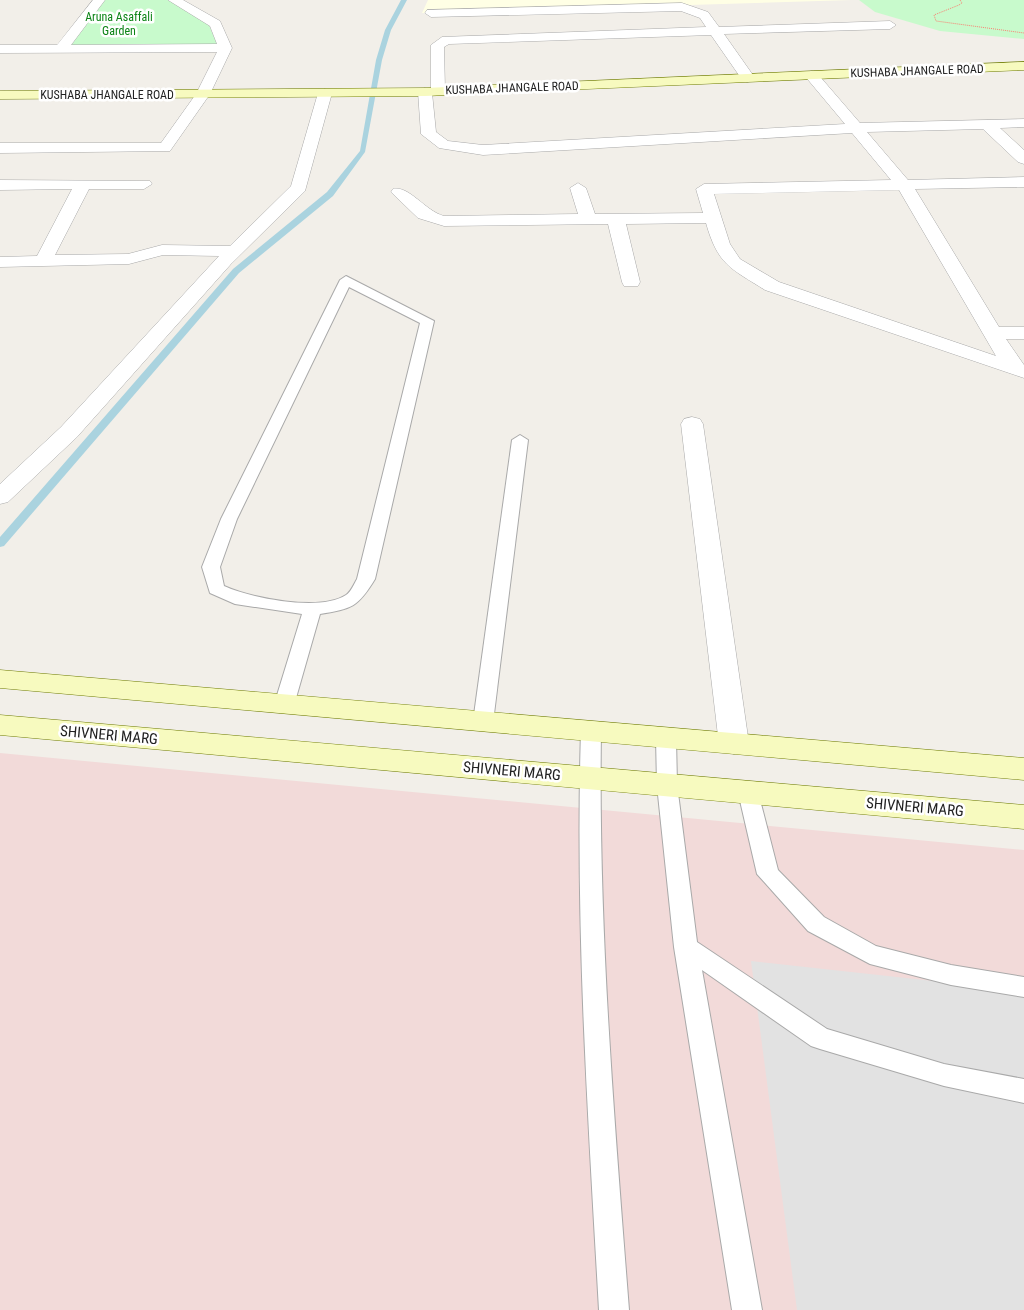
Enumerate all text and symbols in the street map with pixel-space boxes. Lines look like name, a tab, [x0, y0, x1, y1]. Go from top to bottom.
park label: Aruna Asaffali Garden	[85, 10, 153, 38]
street label: KUSHABA JHANGALE ROAD	[850, 62, 984, 80]
street label: KUSHABA JHANGALE ROAD	[445, 79, 579, 97]
street label: KUSHABA JHANGALE ROAD	[40, 88, 174, 102]
street label: SHIVNERI MARG	[59, 722, 159, 748]
street label: SHIVNERI MARG	[462, 758, 562, 784]
street label: SHIVNERI MARG	[865, 794, 965, 820]

